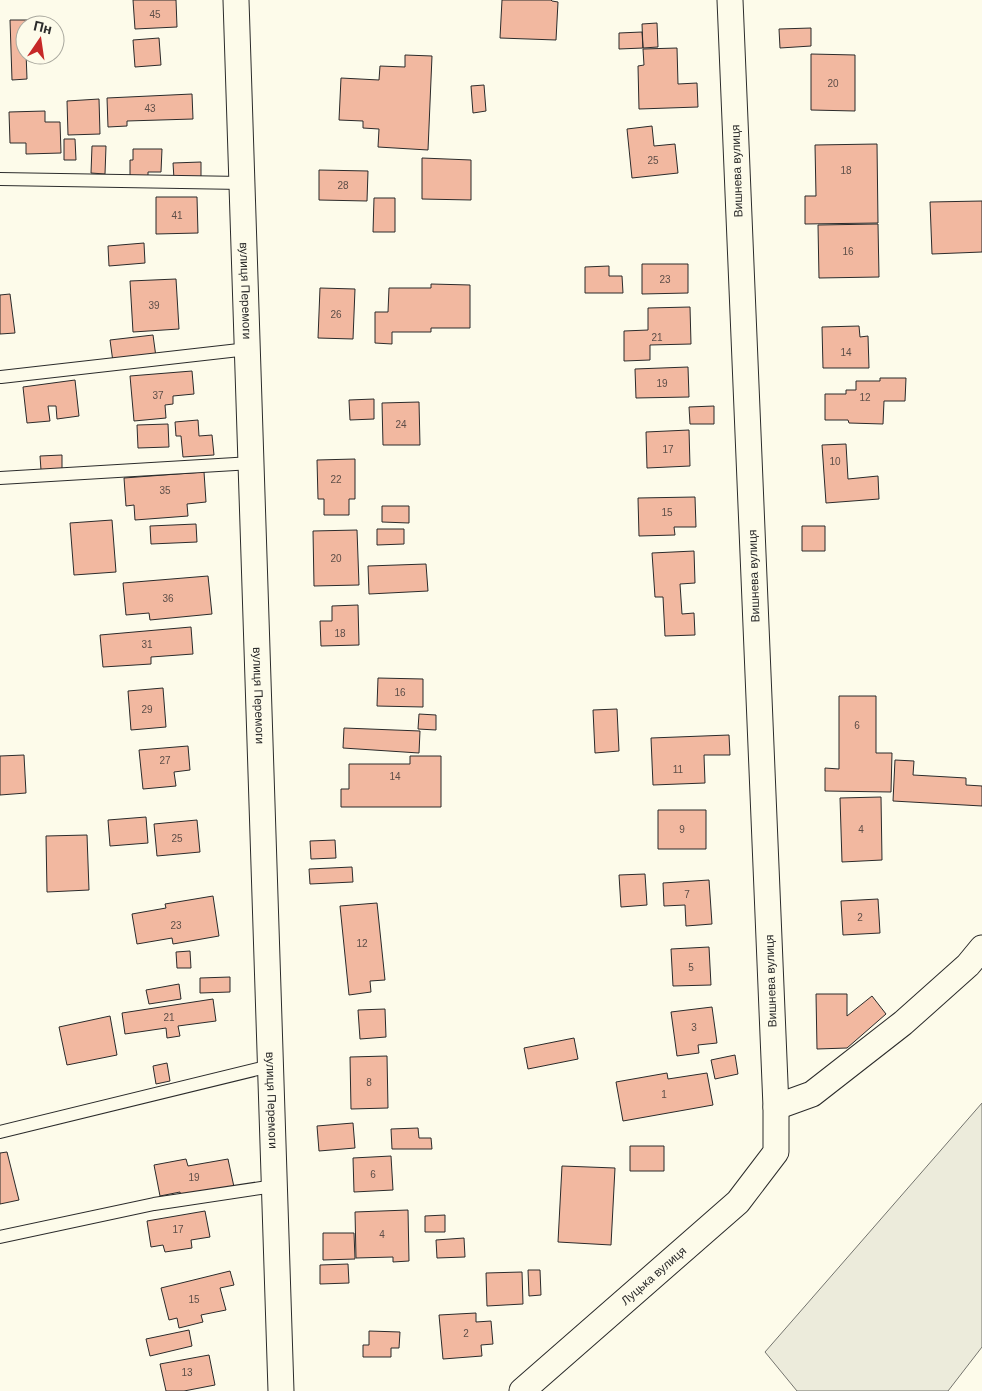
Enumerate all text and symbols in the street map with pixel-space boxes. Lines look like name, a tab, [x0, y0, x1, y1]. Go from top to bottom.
house number: 45	[149, 9, 161, 20]
north arrow	[15, 15, 65, 65]
text: Пн	[32, 17, 54, 37]
house number: 20	[827, 78, 839, 89]
house number: 43	[144, 103, 156, 114]
street label: Вишнева вулиця	[728, 124, 746, 218]
house number: 25	[647, 155, 659, 166]
house number: 18	[840, 165, 852, 176]
house number: 28	[337, 180, 349, 191]
house number: 41	[171, 210, 183, 221]
street label: вулиця Перемоги	[237, 242, 254, 340]
house number: 16	[842, 246, 854, 257]
house number: 23	[659, 274, 671, 285]
house number: 39	[148, 300, 160, 311]
house number: 26	[330, 309, 342, 320]
house number: 21	[651, 332, 663, 343]
house number: 14	[840, 347, 852, 358]
house number: 19	[656, 378, 668, 389]
house number: 37	[152, 390, 164, 401]
house number: 12	[859, 392, 871, 403]
house number: 24	[395, 419, 407, 430]
house number: 17	[662, 444, 674, 455]
house number: 10	[829, 456, 841, 467]
house number: 22	[330, 474, 342, 485]
house number: 35	[159, 485, 171, 496]
house number: 15	[661, 507, 673, 518]
street label: Вишнева вулиця	[745, 529, 763, 623]
house number: 20	[330, 553, 342, 564]
house number: 36	[162, 593, 174, 604]
house number: 18	[334, 628, 346, 639]
house number: 31	[141, 639, 153, 650]
street label: вулиця Перемоги	[250, 647, 267, 744]
house number: 16	[394, 687, 406, 698]
house number: 29	[141, 704, 153, 715]
house number: 6	[854, 720, 860, 731]
house number: 27	[159, 755, 171, 766]
house number: 11	[673, 764, 684, 775]
house number: 14	[389, 771, 401, 782]
house number: 9	[679, 824, 685, 835]
house number: 4	[858, 824, 864, 835]
house number: 25	[171, 833, 183, 844]
house number: 7	[684, 889, 690, 900]
house number: 2	[857, 912, 863, 923]
house number: 23	[170, 920, 182, 931]
street label: Вишнева вулиця	[762, 934, 780, 1028]
house number: 12	[356, 938, 368, 949]
house number: 5	[688, 962, 694, 973]
house number: 21	[163, 1012, 175, 1023]
house number: 3	[691, 1022, 697, 1033]
street label: вулиця Перемоги	[263, 1052, 280, 1149]
house number: 8	[366, 1077, 372, 1088]
house number: 1	[661, 1089, 667, 1100]
house number: 6	[370, 1169, 376, 1180]
house number: 19	[188, 1172, 200, 1183]
house number: 17	[172, 1224, 184, 1235]
house number: 4	[379, 1229, 385, 1240]
street label: Луцька вулиця	[618, 1244, 689, 1308]
house number: 15	[188, 1294, 200, 1305]
house number: 2	[463, 1328, 469, 1339]
house number: 13	[181, 1367, 193, 1378]

